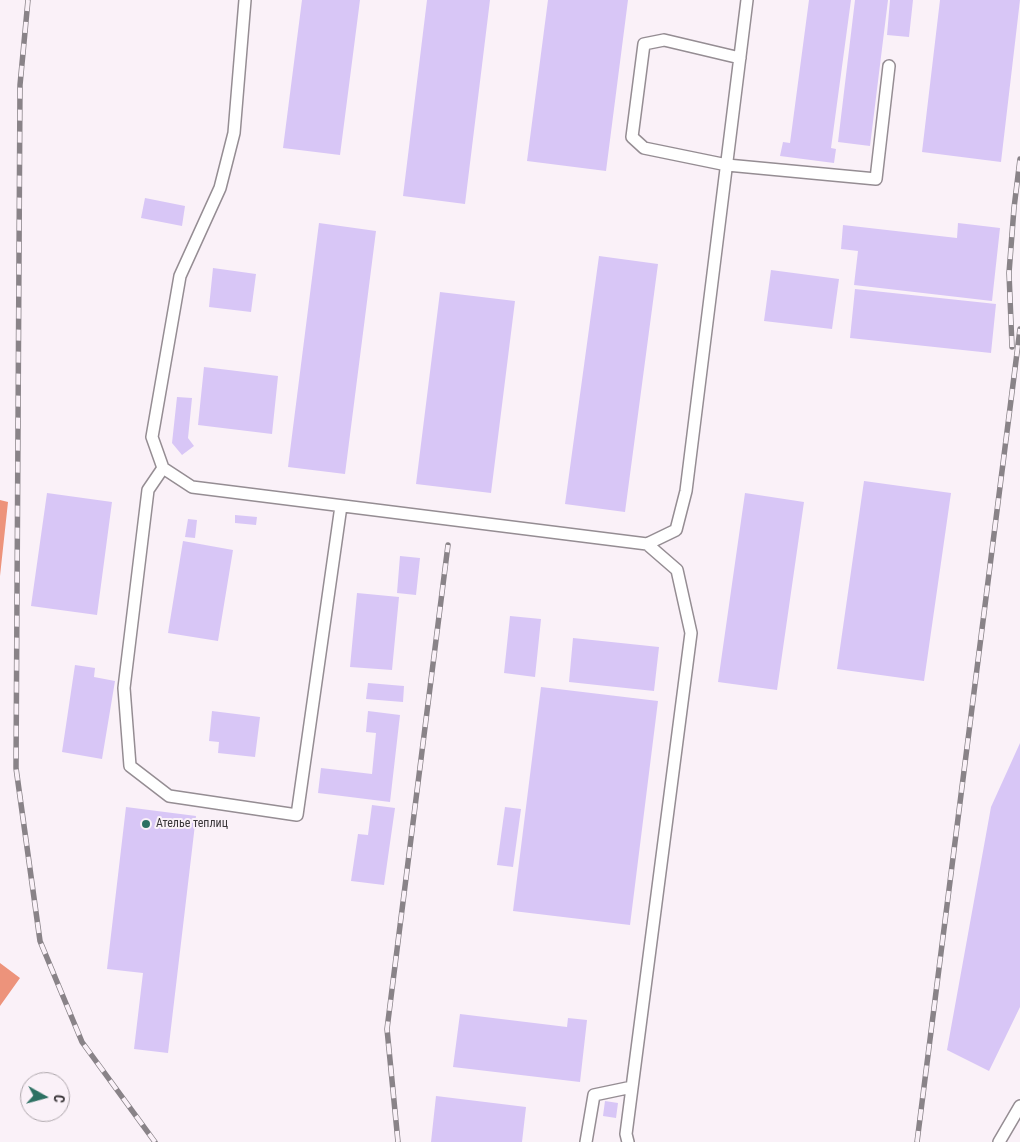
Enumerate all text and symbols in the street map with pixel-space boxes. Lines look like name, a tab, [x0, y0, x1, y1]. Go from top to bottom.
place label: Ателье теплиц	[156, 817, 228, 831]
marker: Ателье теплиц	[140, 818, 152, 830]
north arrow	[20, 1072, 70, 1122]
text: С	[50, 1094, 67, 1104]

